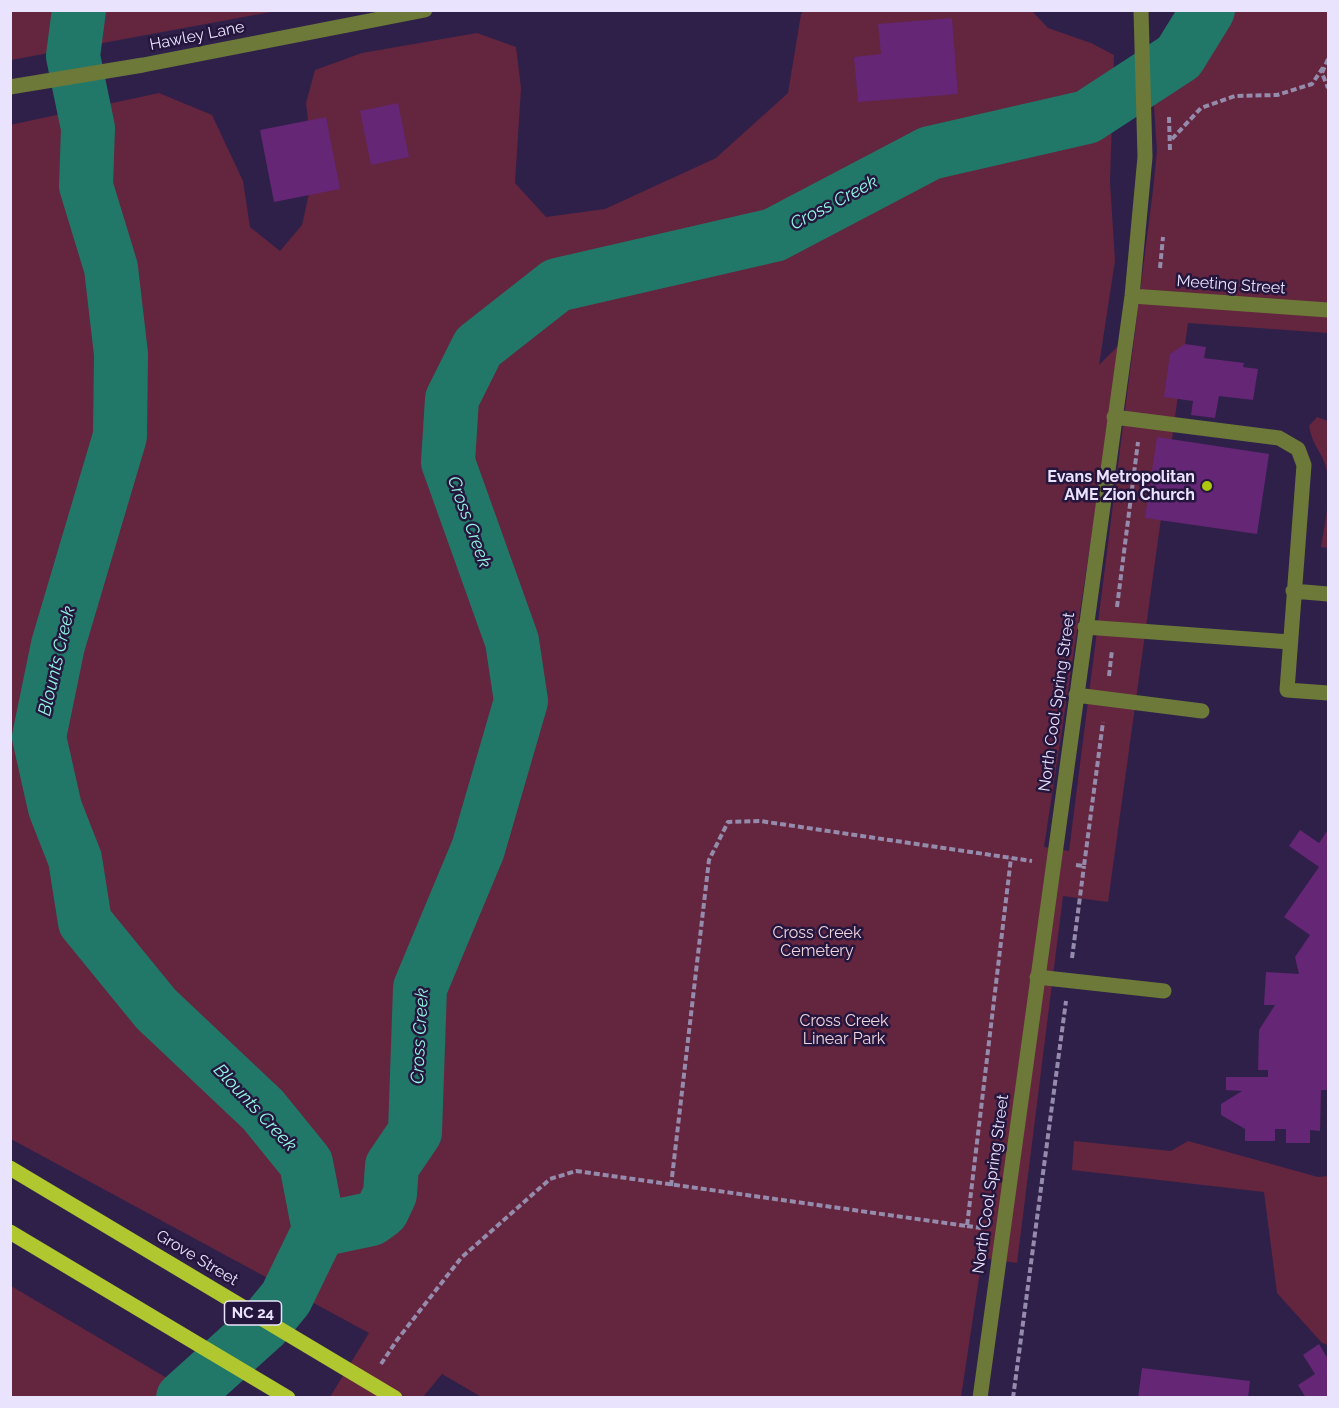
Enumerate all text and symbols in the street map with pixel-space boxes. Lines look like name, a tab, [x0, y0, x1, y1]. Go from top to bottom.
street label: Hawley Lane	[148, 17, 246, 55]
water label: Cross Creek	[787, 171, 881, 235]
street label: Meeting Street	[1176, 272, 1286, 298]
place label: Evans Metropolitan AME Zion Church	[1047, 467, 1195, 505]
water label: Cross Creek	[442, 473, 496, 571]
marker: Evans Metropolitan AME Zion Church	[1200, 479, 1214, 493]
water label: Blounts Creek	[34, 604, 80, 718]
street label: North Cool Spring Street	[1035, 611, 1079, 793]
park label: Cross Creek Cemetery	[773, 923, 861, 961]
water label: Cross Creek	[407, 988, 433, 1084]
park label: Cross Creek Linear Park	[800, 1011, 888, 1049]
water label: Blounts Creek	[209, 1060, 301, 1156]
street label: North Cool Spring Street	[969, 1093, 1013, 1275]
street label: Grove Street	[153, 1226, 241, 1290]
road number: NC 24	[224, 1301, 282, 1325]

